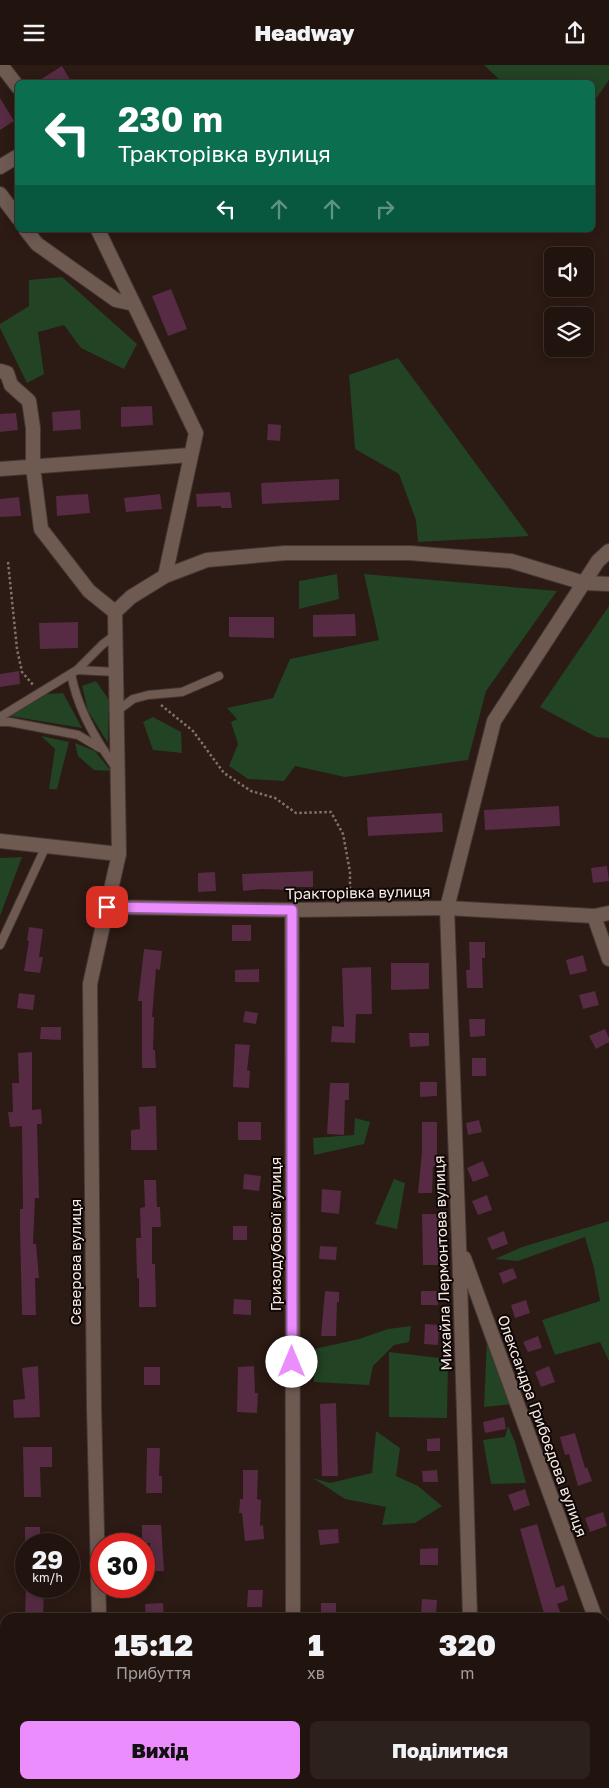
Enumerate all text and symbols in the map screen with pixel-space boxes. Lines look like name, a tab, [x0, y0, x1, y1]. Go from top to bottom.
icon: menu	[20, 19, 48, 47]
text: Headway	[255, 19, 354, 46]
icon: share	[561, 19, 589, 47]
text: 230 m	[118, 98, 223, 140]
icon: left	[35, 100, 100, 165]
text: Тракторівка вулиця	[118, 140, 331, 167]
icon: left	[212, 195, 240, 223]
icon: ahead	[265, 195, 293, 223]
icon: ahead	[318, 195, 346, 223]
icon: right	[371, 195, 399, 223]
map controls	[544, 247, 594, 357]
button: sound	[544, 247, 594, 297]
button: layers	[544, 307, 594, 357]
street label: Тракторівка вулиця	[285, 882, 431, 902]
pin	[86, 886, 128, 928]
icon: arrive	[93, 893, 121, 921]
street label: Михайла Лермонтова вулиця	[429, 1155, 455, 1371]
street label: Гризодубової вулиця	[266, 1157, 284, 1311]
street label: Сєверова вулиця	[66, 1199, 84, 1325]
street label: Олександра Грибоєдова вулиця	[494, 1312, 592, 1539]
position arrow	[265, 1335, 317, 1387]
speed limit sign: 30	[90, 1533, 155, 1598]
text: 29	[32, 1544, 63, 1575]
text: km/h	[32, 1570, 63, 1585]
text: 15:12	[114, 1627, 193, 1663]
text: 1	[308, 1627, 324, 1663]
text: 320	[439, 1627, 496, 1663]
text: Прибуття	[116, 1663, 191, 1683]
text: хв	[307, 1663, 325, 1683]
text: m	[460, 1663, 474, 1683]
button: Вихід	[20, 1721, 300, 1779]
button: Поділитися	[310, 1721, 590, 1779]

